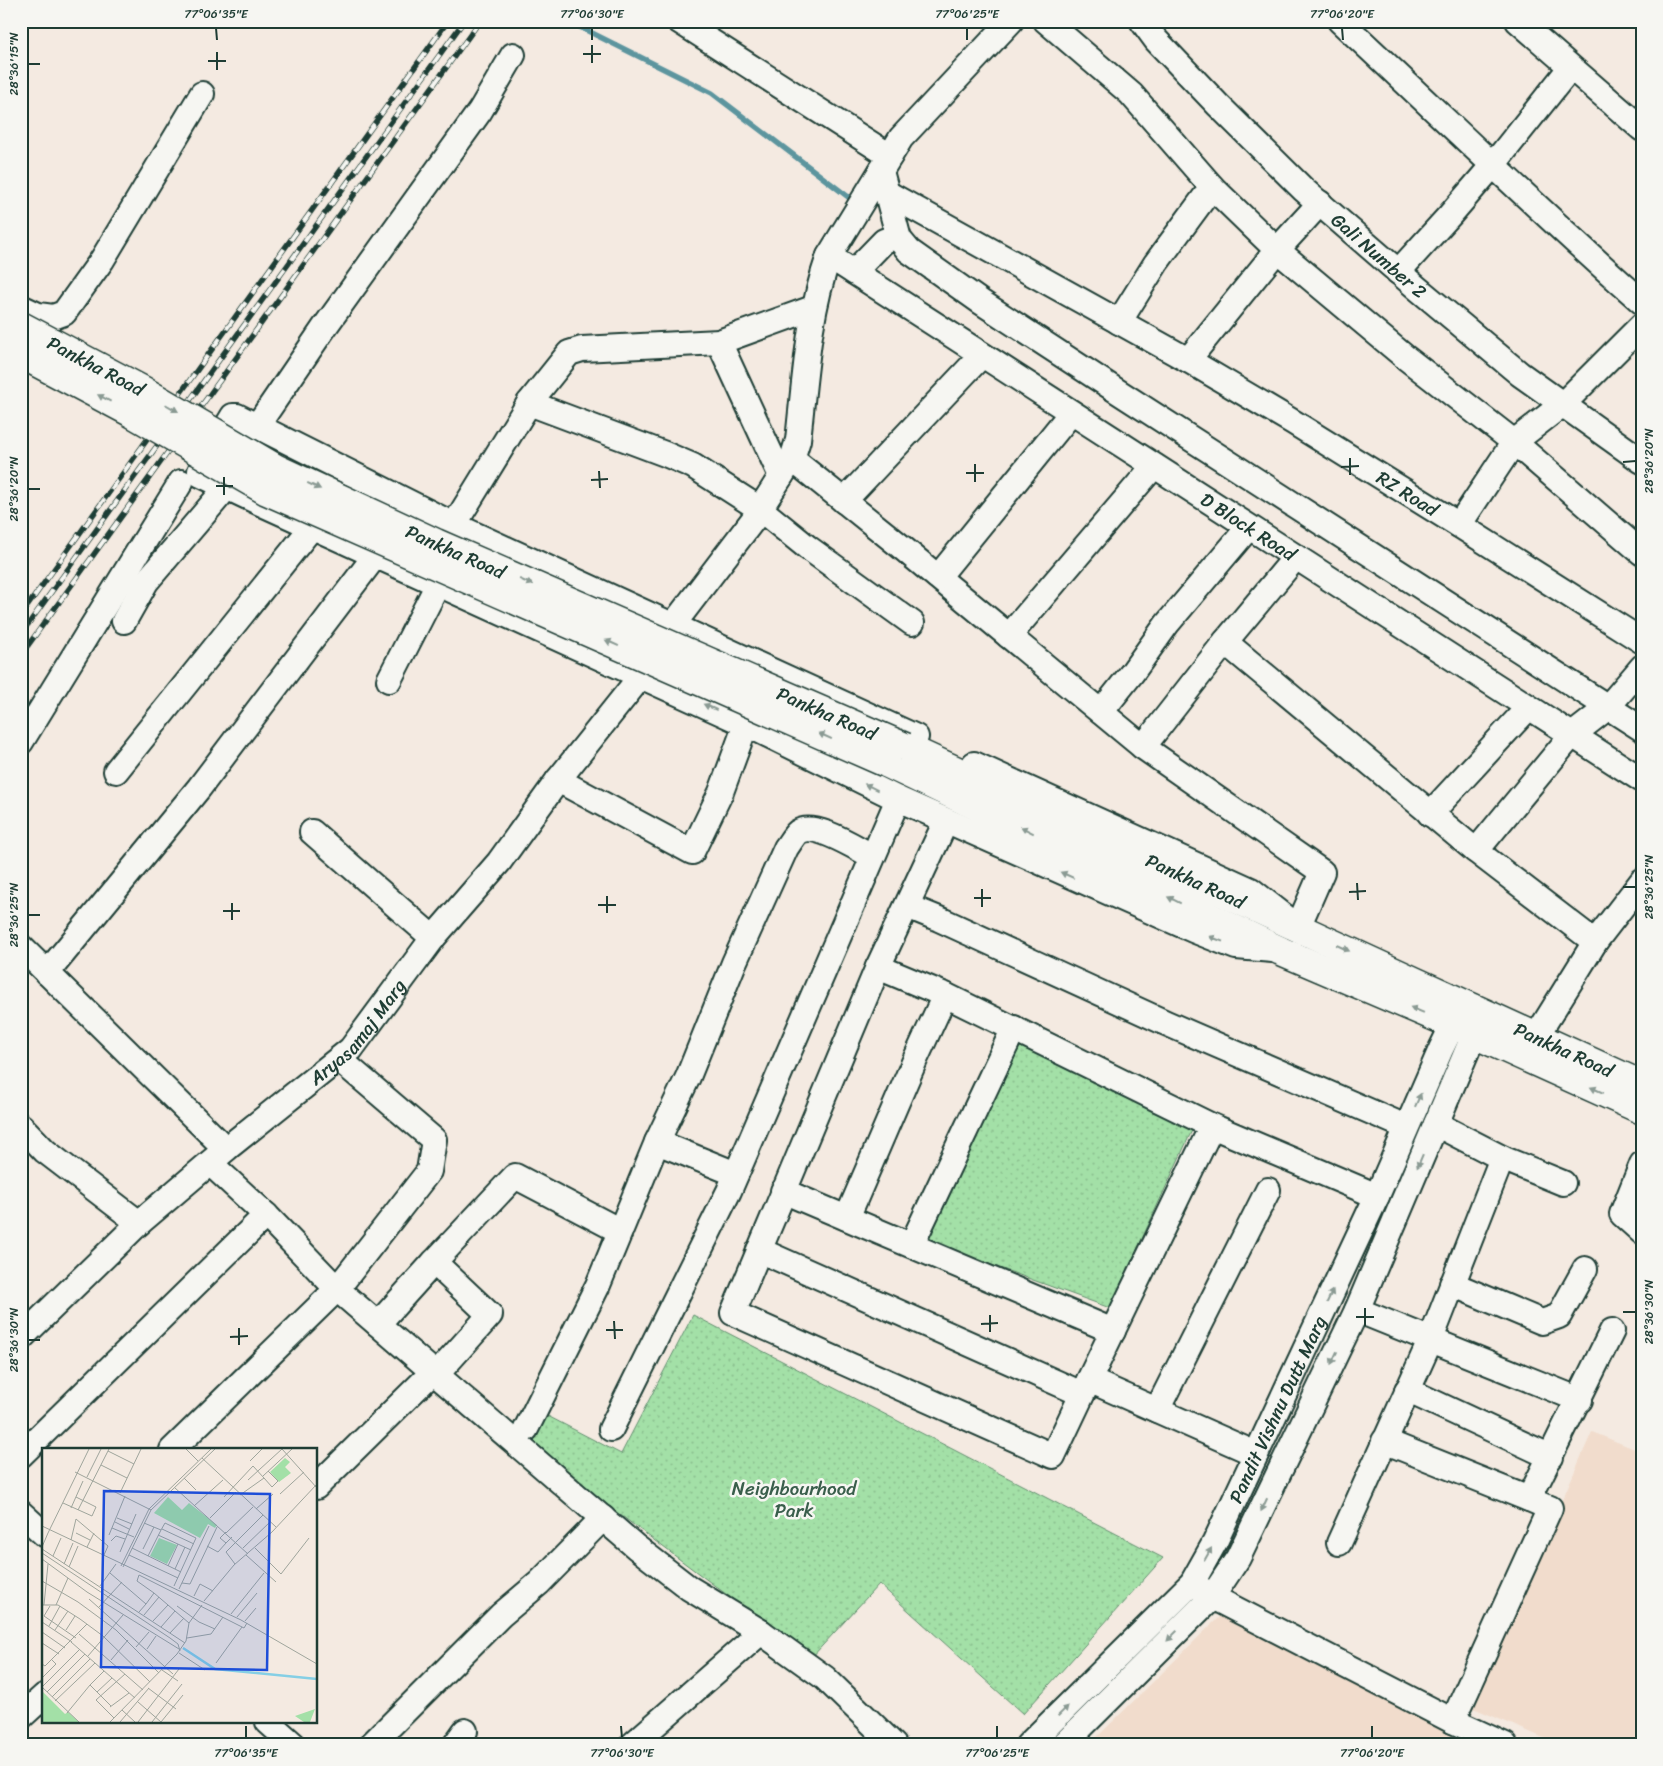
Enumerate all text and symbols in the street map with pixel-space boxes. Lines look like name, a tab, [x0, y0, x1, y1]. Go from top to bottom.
text: 77°06'35"E	[184, 3, 249, 25]
text: 77°06'30"E	[560, 3, 625, 25]
text: 77°06'25"E	[935, 3, 1000, 25]
text: 77°06'20"E	[1310, 3, 1375, 25]
text: 28°36'15"N	[3, 32, 25, 95]
street label: Gali Number 2	[1324, 204, 1435, 307]
street label: Pankha Road	[41, 326, 153, 406]
one-way arrow	[97, 394, 111, 402]
one-way arrow	[165, 403, 178, 412]
text: 28°36'20"N	[1638, 428, 1660, 493]
text: 28°36'20"N	[3, 456, 25, 521]
street label: RZ Road	[1370, 461, 1447, 526]
one-way arrow	[307, 483, 321, 491]
street label: D Block Road	[1194, 483, 1305, 571]
street label: Pankha Road	[400, 515, 513, 589]
one-way arrow	[519, 578, 533, 586]
one-way arrow	[605, 639, 619, 647]
street label: Pankha Road	[772, 677, 884, 750]
one-way arrow	[703, 703, 717, 711]
one-way arrow	[818, 732, 832, 740]
one-way arrow	[864, 782, 878, 790]
one-way arrow	[1020, 826, 1034, 834]
street label: Pankha Road	[1140, 844, 1253, 919]
text: 28°36'25"N	[1638, 854, 1660, 919]
one-way arrow	[1060, 870, 1074, 878]
text: 28°36'25"N	[3, 882, 25, 947]
one-way arrow	[1167, 896, 1181, 904]
one-way arrow	[1209, 935, 1224, 942]
one-way arrow	[1335, 943, 1350, 952]
street label: Aryasamaj Marg	[301, 971, 415, 1094]
one-way arrow	[1410, 1005, 1424, 1013]
street label: Pankha Road	[1509, 1012, 1621, 1087]
one-way arrow	[1590, 1086, 1604, 1094]
one-way arrow	[1415, 1093, 1423, 1107]
one-way arrow	[1416, 1154, 1424, 1168]
text: 28°36'30"N	[1638, 1279, 1660, 1344]
one-way arrow	[1326, 1289, 1334, 1303]
text: 28°36'30"N	[3, 1307, 25, 1372]
street label: Pandit Vishnu Dutt Marg	[1219, 1310, 1336, 1509]
one-way arrow	[1330, 1351, 1338, 1365]
inset map	[42, 1448, 318, 1724]
park label: Neighbourhood Park	[732, 1472, 858, 1527]
one-way arrow	[1260, 1498, 1268, 1512]
one-way arrow	[1204, 1547, 1213, 1561]
one-way arrow	[1166, 1630, 1178, 1642]
one-way arrow	[1057, 1705, 1069, 1717]
text: 77°06'35"E	[214, 1742, 279, 1764]
text: 77°06'30"E	[590, 1742, 655, 1764]
text: 77°06'25"E	[965, 1742, 1030, 1764]
text: 77°06'20"E	[1340, 1742, 1405, 1764]

